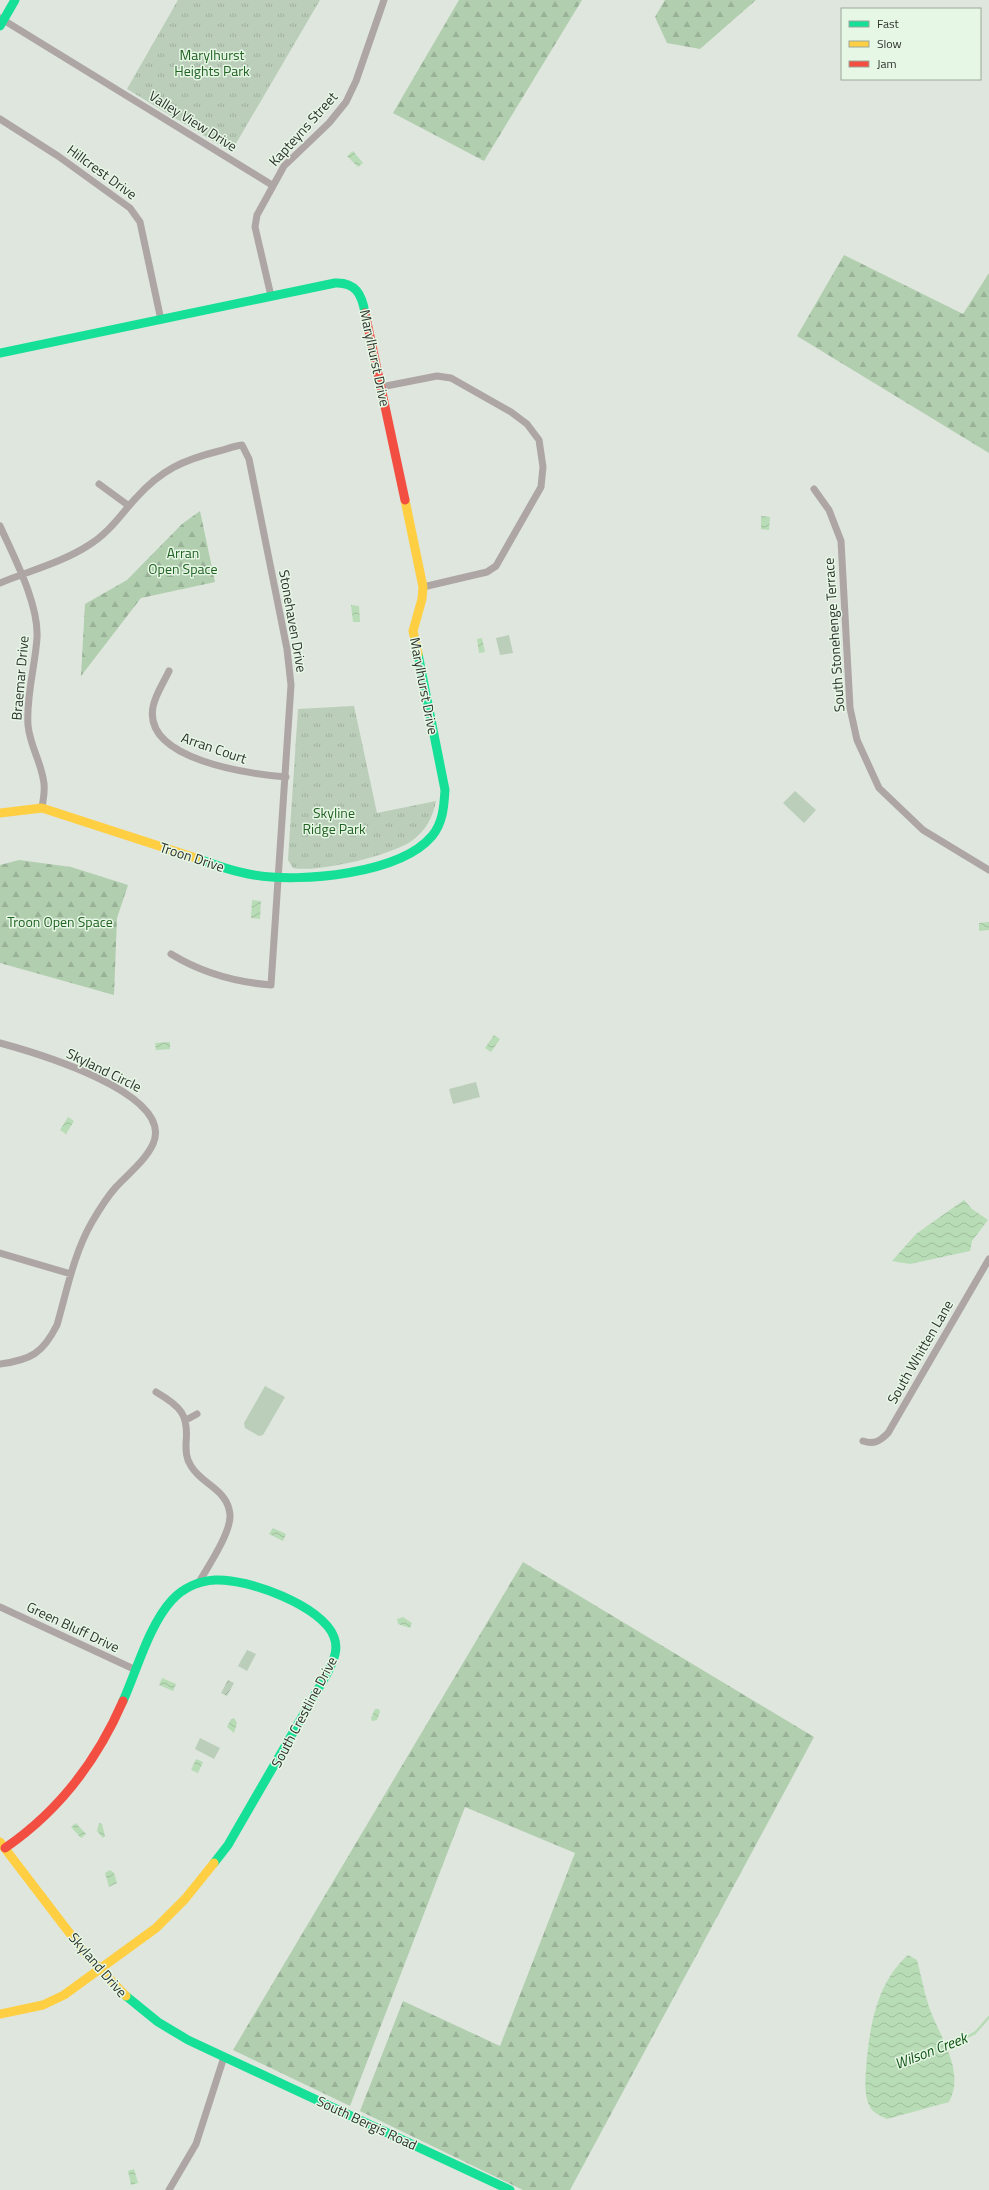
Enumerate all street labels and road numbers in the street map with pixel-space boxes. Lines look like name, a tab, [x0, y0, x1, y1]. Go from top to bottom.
street label: Valley View Drive	[145, 85, 241, 156]
street label: Kapteyns Street	[263, 87, 342, 171]
street label: Hillcrest Drive	[63, 139, 142, 204]
street label: Marylhurst Drive	[355, 308, 396, 408]
street label: South Stonehenge Terrace	[818, 557, 849, 713]
street label: Stonehaven Drive	[274, 568, 313, 674]
street label: Braemar Drive	[5, 635, 34, 721]
street label: Marylhurst Drive	[405, 636, 444, 736]
street label: Arran Court	[179, 727, 250, 769]
street label: Troon Drive	[157, 836, 227, 877]
street label: Skyland Circle	[63, 1042, 145, 1097]
street label: South Whitten Lane	[881, 1296, 958, 1408]
street label: Green Bluff Drive	[23, 1596, 123, 1657]
street label: South Crestline Drive	[265, 1652, 342, 1771]
street label: Skyland Drive	[64, 1928, 133, 2002]
street label: South Bergis Road	[314, 2090, 421, 2155]

